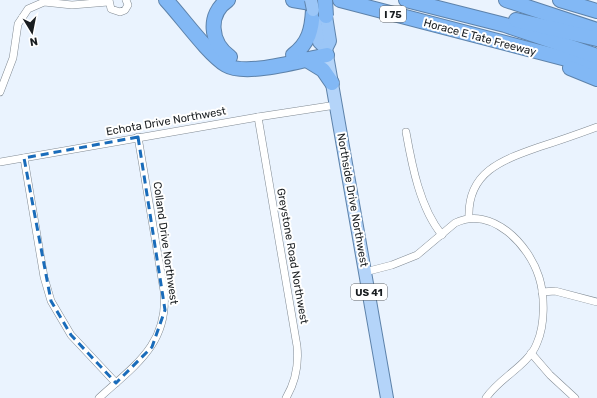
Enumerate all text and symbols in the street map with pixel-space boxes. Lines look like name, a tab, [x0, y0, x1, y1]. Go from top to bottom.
road number: I 75	[380, 6, 406, 22]
north arrow	[12, 12, 52, 52]
street label: Horace E Tate Freeway	[422, 16, 538, 59]
text: N	[29, 34, 39, 48]
street label: Echota Drive Northwest	[105, 104, 228, 138]
street label: Northside Drive Northwest	[334, 132, 371, 269]
street label: Colland Drive Northwest	[150, 181, 181, 306]
street label: Greystone Road Northwest	[274, 187, 311, 326]
road number: US 41	[351, 284, 387, 300]

